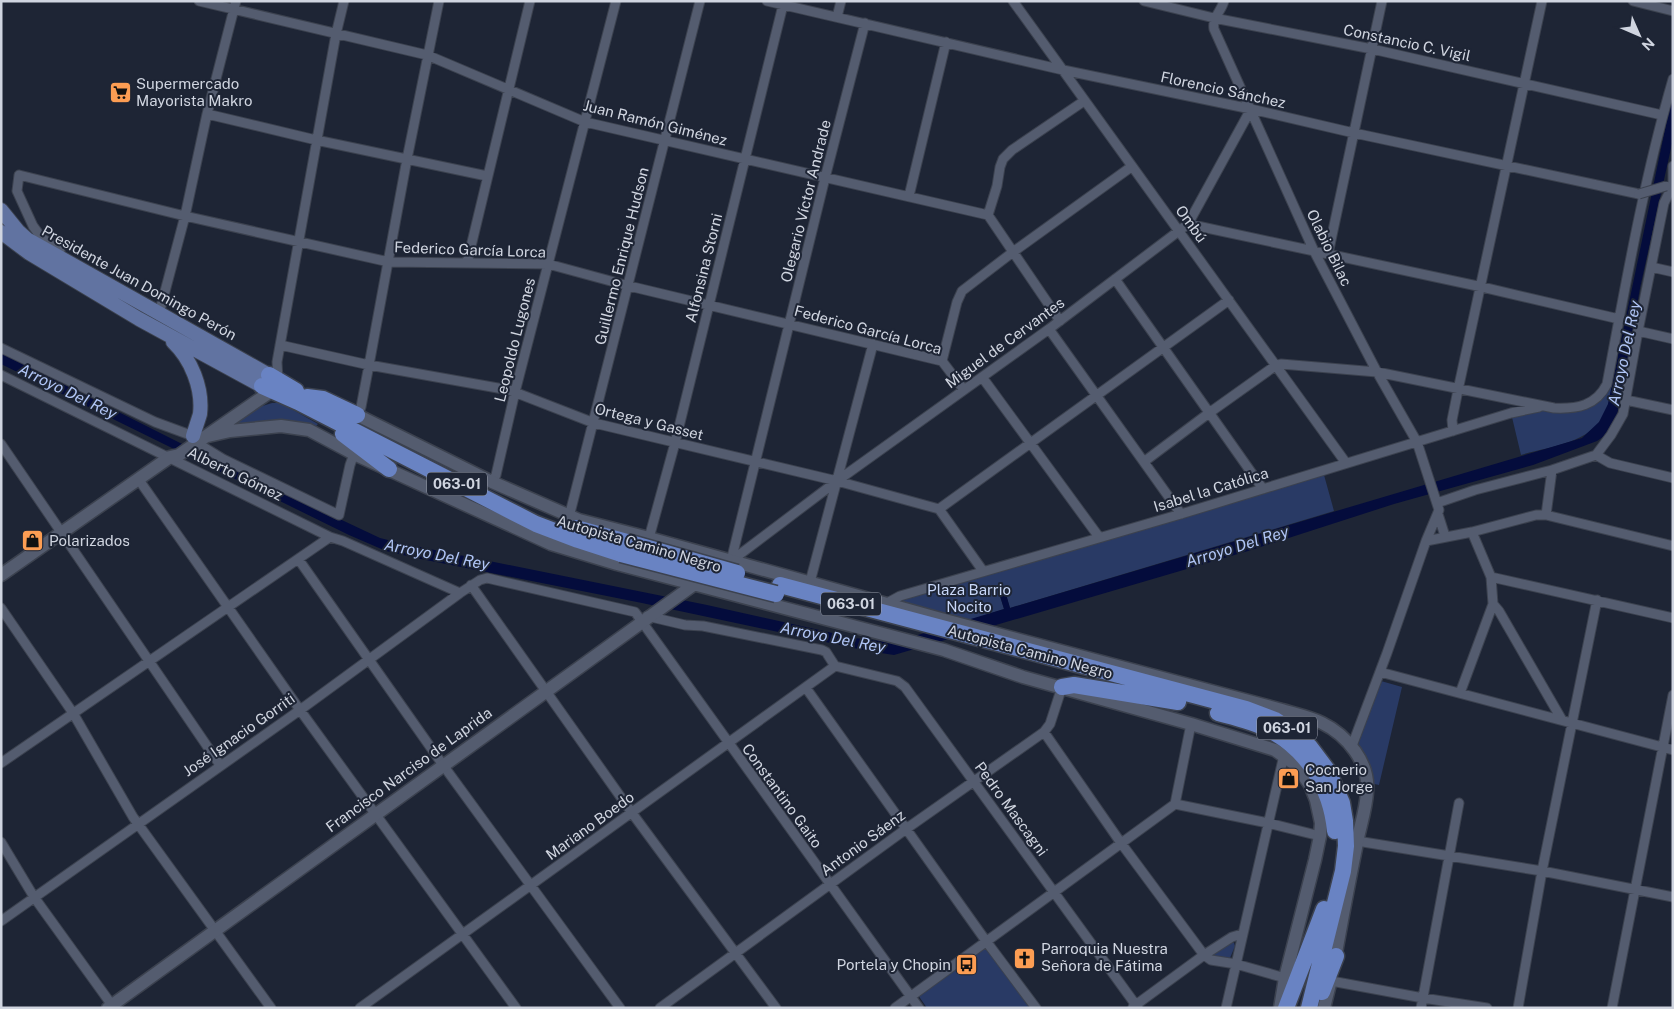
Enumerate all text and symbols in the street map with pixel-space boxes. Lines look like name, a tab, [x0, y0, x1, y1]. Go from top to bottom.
north arrow	[1614, 10, 1664, 60]
street label: Constancio C. Vigil	[1342, 21, 1472, 64]
text: N	[1639, 35, 1658, 54]
street label: Florencio Sánchez	[1159, 68, 1287, 111]
place label: Supermercado Mayorista Makro	[136, 75, 253, 109]
supermarket icon: Supermercado Mayorista Makro	[108, 81, 132, 105]
street label: Juan Ramón Giménez	[581, 96, 729, 149]
street label: Olegario Víctor Andrade	[777, 118, 834, 284]
street label: Guillermo Enrique Hudson	[591, 165, 652, 346]
street label: Ombú	[1172, 202, 1210, 245]
street label: Olabio Bilac	[1304, 207, 1355, 289]
street label: Alfonsina Storni	[682, 212, 725, 324]
street label: Presidente Juan Domingo Perón	[39, 222, 240, 343]
street label: Federico García Lorca	[394, 238, 546, 261]
street label: Leopoldo Lugones	[491, 276, 538, 404]
street label: Miguel de Cervantes	[942, 294, 1067, 391]
water label: Arroyo Del Rey	[1604, 298, 1645, 407]
street label: Federico García Lorca	[793, 302, 944, 357]
water label: Arroyo Del Rey	[16, 359, 121, 424]
street label: Ortega y Gasset	[593, 400, 705, 443]
street label: Alberto Gómez	[185, 443, 286, 504]
street label: Isabel la Católica	[1151, 464, 1270, 515]
road number: 063-01	[427, 472, 487, 496]
street label: Autopista Camino Negro	[555, 512, 723, 575]
water label: Arroyo Del Rey	[1183, 522, 1292, 571]
shop icon: Polarizados	[21, 529, 45, 553]
place label: Polarizados	[49, 532, 130, 549]
water label: Arroyo Del Rey	[383, 535, 492, 574]
park label: Plaza Barrio Nocito	[927, 581, 1011, 615]
road number: 063-01	[821, 592, 881, 616]
water label: Arroyo Del Rey	[779, 618, 888, 657]
street label: Autopista Camino Negro	[946, 621, 1115, 682]
street label: José Ignacio Gorriti	[180, 690, 298, 780]
street label: Francisco Narciso de Laprida	[322, 704, 495, 836]
road number: 063-01	[1257, 716, 1317, 740]
street label: Constantino Gaito	[739, 740, 826, 851]
street label: Pedro Mascagni	[972, 758, 1051, 859]
place label: Cocnerio San Jorge	[1305, 761, 1373, 795]
shop icon: Cocnerio San Jorge	[1277, 767, 1301, 791]
street label: Mariano Boedo	[542, 788, 637, 863]
street label: Antonio Sáenz	[817, 806, 908, 879]
place label: Parroquia Nuestra Señora de Fátima	[1041, 940, 1168, 974]
church icon: Parroquia Nuestra Señora de Fátima	[1013, 946, 1037, 970]
bus stop icon: Portela y Chopin	[955, 953, 979, 977]
place label: Portela y Chopin	[837, 956, 951, 973]

